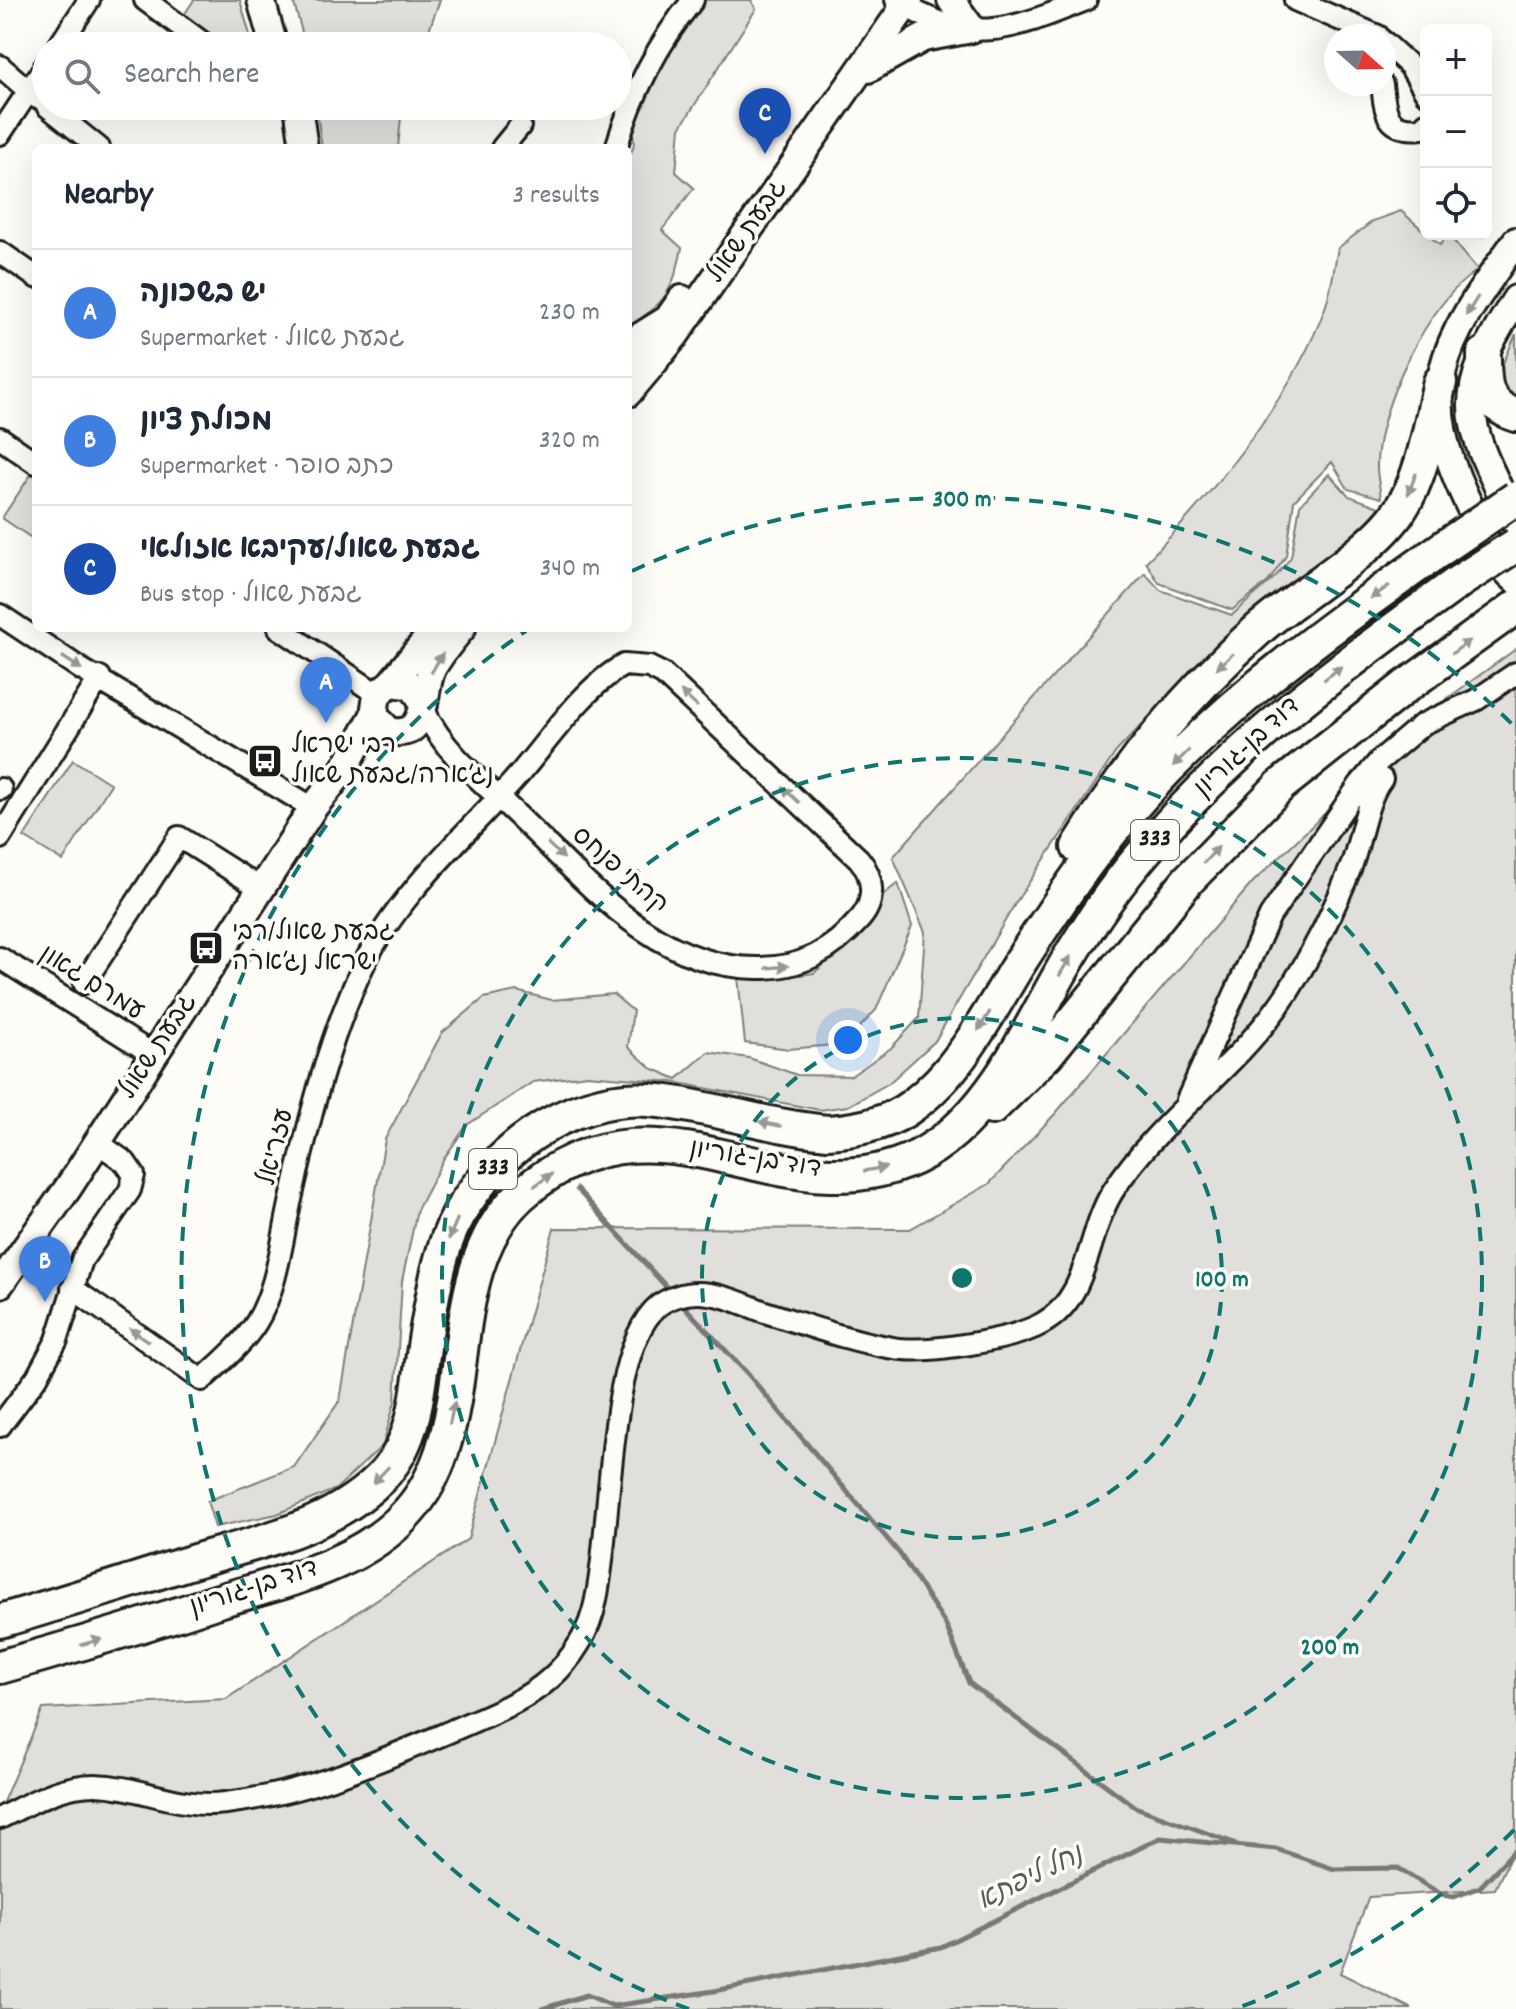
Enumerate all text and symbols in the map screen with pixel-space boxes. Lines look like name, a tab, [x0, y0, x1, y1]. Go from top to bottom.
north arrow	[1324, 24, 1396, 96]
map controls	[1420, 24, 1492, 240]
button: +	[1420, 24, 1492, 96]
search box	[32, 32, 632, 120]
icon: search	[60, 54, 104, 98]
text: Search here	[124, 55, 260, 98]
pin: C	[739, 88, 791, 154]
button: −	[1420, 96, 1492, 168]
button: locate	[1420, 168, 1492, 240]
text: Nearby	[64, 172, 153, 221]
street label: גבעת שאול	[699, 172, 797, 292]
text: 3 results	[513, 178, 600, 215]
text: יש בשכונה	[140, 274, 266, 317]
text: A	[83, 295, 97, 332]
text: 230 m	[539, 295, 600, 332]
one-way arrow	[1465, 295, 1479, 317]
text: Supermarket · גבעת שאול	[140, 321, 405, 358]
text: מכולת ציון	[140, 402, 272, 445]
text: B	[84, 423, 96, 460]
text: 320 m	[539, 423, 600, 460]
text: Supermarket · כתב סופר	[140, 449, 394, 486]
one-way arrow	[1405, 473, 1418, 497]
text: 300 m	[933, 484, 991, 518]
text: גבעת שאול/עקיבא אזולאי	[140, 530, 480, 573]
text: C	[84, 551, 96, 588]
text: 340 m	[540, 551, 600, 588]
text: Bus stop · גבעת שאול	[140, 577, 362, 614]
one-way arrow	[1370, 584, 1391, 599]
one-way arrow	[1450, 640, 1471, 655]
one-way arrow	[1216, 651, 1235, 669]
one-way arrow	[430, 652, 444, 674]
one-way arrow	[62, 656, 83, 671]
pin: A	[300, 657, 352, 723]
one-way arrow	[1323, 666, 1343, 682]
street label: דוד בן-גוריון	[1187, 689, 1309, 807]
one-way arrow	[680, 690, 699, 709]
place label: רבי ישראל נג׳ארה/גבעת שאול	[291, 728, 494, 795]
bus stop icon: רבי ישראל נג׳ארה/גבעת שאול	[246, 742, 284, 780]
one-way arrow	[1172, 748, 1190, 767]
one-way arrow	[782, 786, 801, 804]
street label: קהתי פנחס	[563, 819, 675, 923]
road number: 333	[1131, 820, 1179, 860]
one-way arrow	[546, 842, 565, 860]
one-way arrow	[1202, 846, 1220, 865]
place label: גבעת שאול/רבי ישראל נג׳ארה	[232, 915, 395, 982]
bus stop icon: גבעת שאול/רבי ישראל נג׳ארה	[187, 929, 225, 967]
street label: עמרם גאון	[31, 937, 151, 1031]
one-way arrow	[1058, 955, 1072, 977]
one-way arrow	[765, 960, 790, 973]
street label: גבעת שאול	[111, 987, 207, 1107]
one-way arrow	[978, 1010, 992, 1032]
your location	[828, 1020, 868, 1060]
street label: עזריאל	[250, 1105, 304, 1189]
one-way arrow	[757, 1117, 782, 1130]
street label: דוד בן-גוריון	[686, 1131, 824, 1189]
road number: 333	[469, 1149, 517, 1189]
one-way arrow	[863, 1163, 888, 1175]
one-way arrow	[532, 1173, 553, 1188]
one-way arrow	[447, 1217, 460, 1241]
pin: B	[19, 1236, 71, 1302]
centre of rings	[948, 1264, 976, 1292]
text: 100 m	[1195, 1264, 1249, 1298]
one-way arrow	[128, 1328, 149, 1343]
one-way arrow	[446, 1401, 459, 1426]
one-way arrow	[373, 1465, 391, 1484]
street label: דוד בן-גוריון	[185, 1551, 323, 1627]
text: 200 m	[1301, 1632, 1359, 1666]
one-way arrow	[79, 1635, 103, 1648]
water label: נחל ליפתא	[971, 1836, 1092, 1923]

